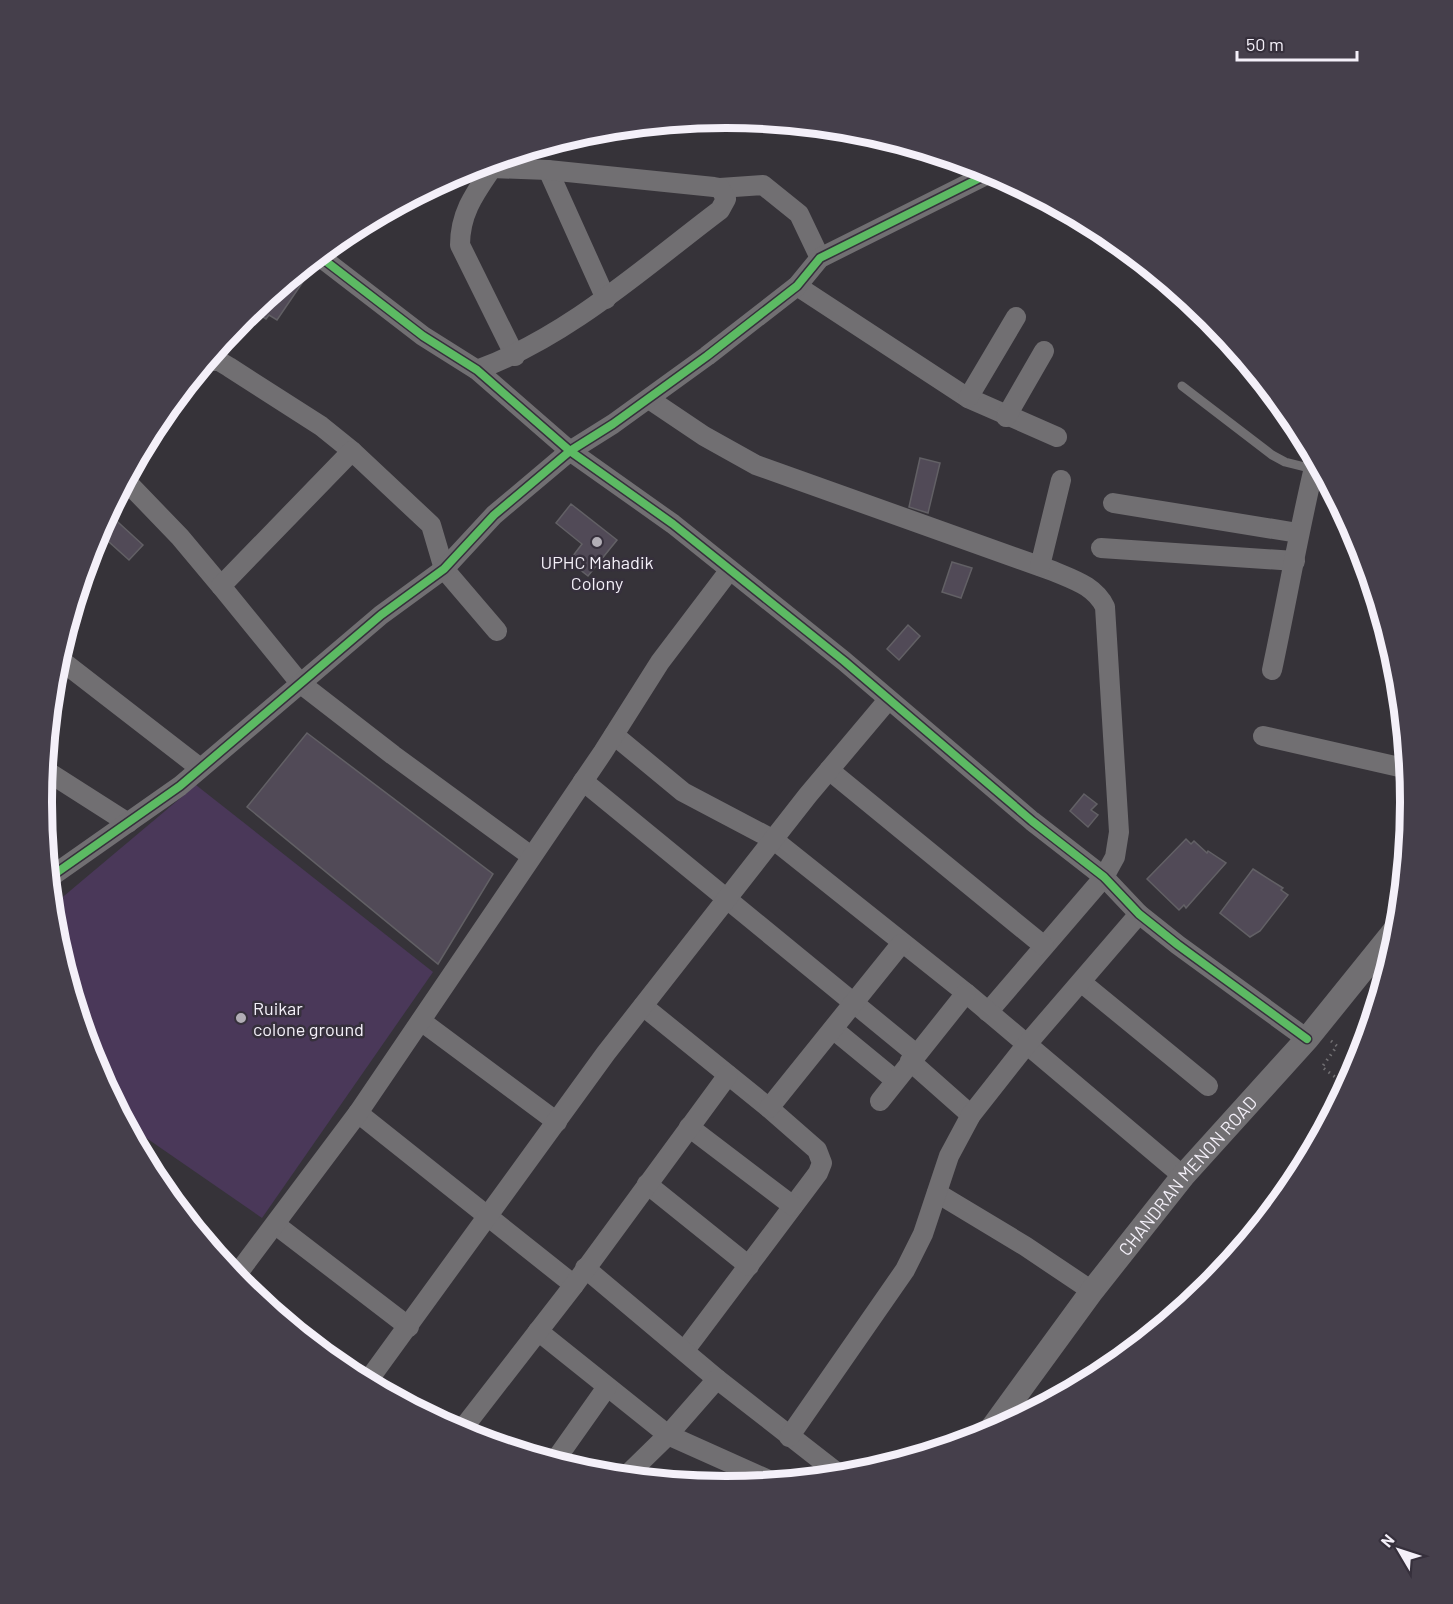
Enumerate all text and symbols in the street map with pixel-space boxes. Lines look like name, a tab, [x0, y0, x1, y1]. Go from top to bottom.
scale bar	[1237, 24, 1357, 62]
text: 50 m	[1246, 33, 1284, 55]
marker: UPHC Mahadik Colony	[590, 535, 604, 549]
place label: UPHC Mahadik Colony	[540, 551, 654, 594]
place label: Ruikar colone ground	[253, 997, 364, 1040]
marker: Ruikar colone ground	[234, 1011, 248, 1025]
street label: CHANDRAN MENON ROAD	[1114, 1091, 1261, 1260]
north arrow	[1369, 1520, 1429, 1580]
text: N	[1376, 1530, 1398, 1550]

